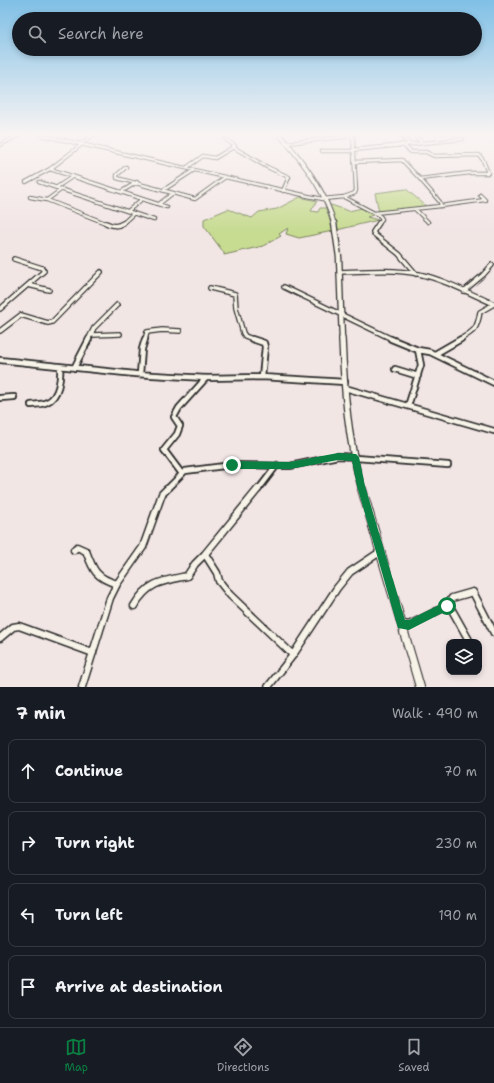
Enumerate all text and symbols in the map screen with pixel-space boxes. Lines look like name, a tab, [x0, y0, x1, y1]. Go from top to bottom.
search box	[12, 12, 482, 56]
icon: search	[26, 23, 48, 45]
text: Search here	[58, 24, 144, 44]
route end	[223, 456, 241, 474]
route start	[438, 597, 456, 615]
map controls	[446, 639, 482, 675]
button: layers	[446, 639, 482, 675]
text: 7 min	[16, 702, 66, 724]
text: Walk · 490 m	[392, 705, 478, 722]
icon: ahead	[17, 760, 39, 782]
text: Continue	[55, 761, 123, 781]
text: 70 m	[443, 763, 477, 780]
icon: right	[17, 832, 39, 854]
text: Turn right	[55, 833, 135, 853]
text: 230 m	[435, 835, 477, 852]
icon: left	[17, 904, 39, 926]
text: Turn left	[55, 905, 123, 925]
text: 190 m	[438, 907, 477, 924]
icon: arrive	[17, 976, 39, 998]
text: Arrive at destination	[55, 977, 223, 997]
tab: Map	[64, 1036, 88, 1075]
tab: Directions	[217, 1036, 269, 1075]
tab: Saved	[398, 1036, 430, 1075]

